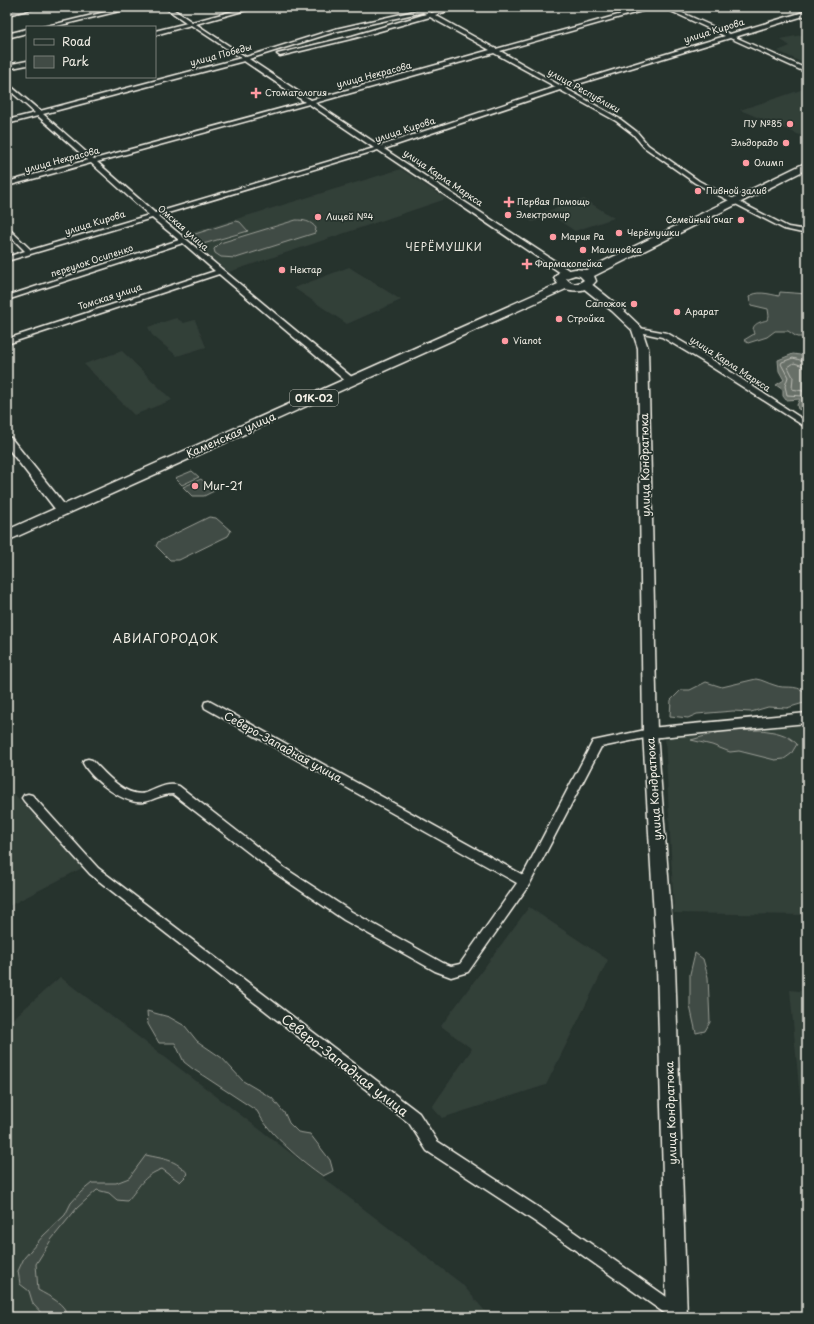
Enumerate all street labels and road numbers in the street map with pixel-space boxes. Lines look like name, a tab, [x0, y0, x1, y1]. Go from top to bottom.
street label: улица Кирова	[682, 14, 746, 46]
street label: улица Победы	[188, 39, 253, 69]
street label: улица Некрасова	[335, 57, 413, 91]
street label: улица Республики	[546, 64, 623, 116]
street label: улица Кирова	[373, 113, 437, 145]
street label: улица Некрасова	[23, 142, 101, 176]
street label: улица Карла Маркса	[401, 145, 487, 209]
street label: Омская улица	[155, 201, 212, 254]
street label: улица Кирова	[63, 206, 127, 238]
street label: переулок Осипенко	[49, 240, 135, 280]
street label: Томская улица	[76, 279, 144, 313]
street label: улица Карла Маркса	[687, 332, 774, 395]
road number: 01К-02	[290, 390, 338, 406]
street label: Каменская улица	[183, 407, 278, 462]
street label: улица Кондратюка	[635, 413, 654, 517]
street label: Северо-Западная улица	[221, 707, 345, 786]
street label: улица Кондратюка	[641, 737, 666, 841]
street label: Северо-Западная улица	[278, 1009, 414, 1121]
street label: улица Кондратюка	[660, 1061, 681, 1165]

